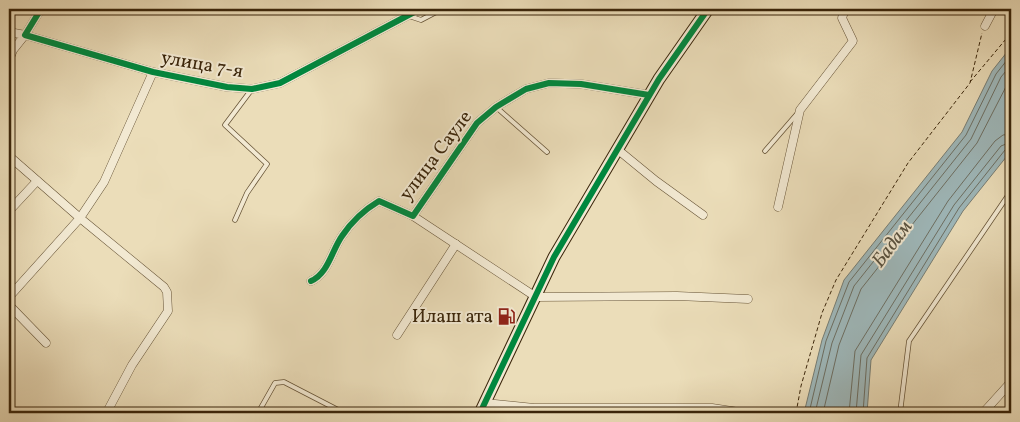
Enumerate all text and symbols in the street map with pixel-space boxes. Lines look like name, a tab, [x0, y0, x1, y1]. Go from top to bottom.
street label: улица 7-я	[159, 45, 245, 85]
street label: улица Сауле	[394, 106, 478, 206]
water label: Бадам	[866, 214, 920, 274]
place label: Илаш ата	[412, 304, 493, 330]
fuel station icon: Илаш ата	[497, 307, 517, 327]

